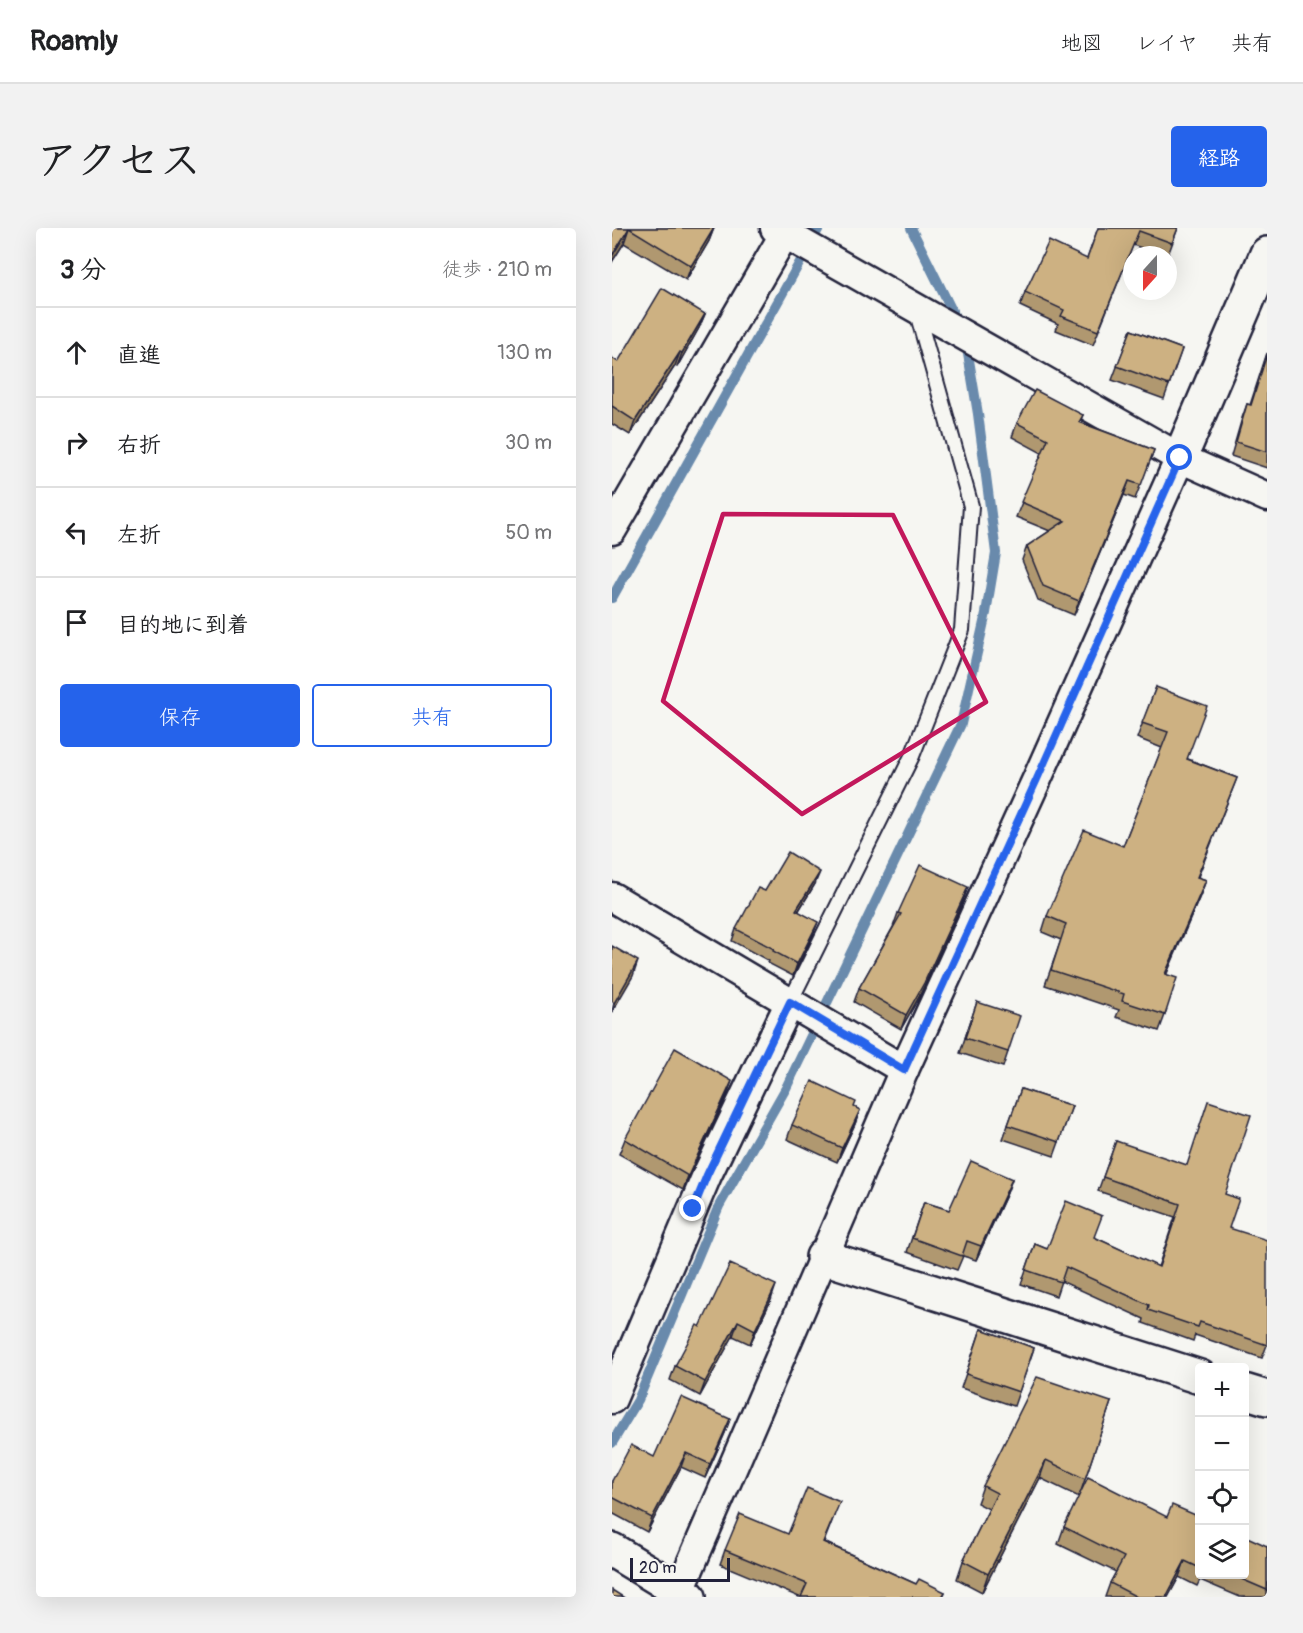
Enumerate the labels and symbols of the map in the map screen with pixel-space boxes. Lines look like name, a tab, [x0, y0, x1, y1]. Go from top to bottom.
north arrow	[1123, 246, 1177, 300]
route start	[1166, 444, 1192, 470]
route end	[679, 1195, 705, 1221]
scale bar	[630, 1555, 730, 1582]

